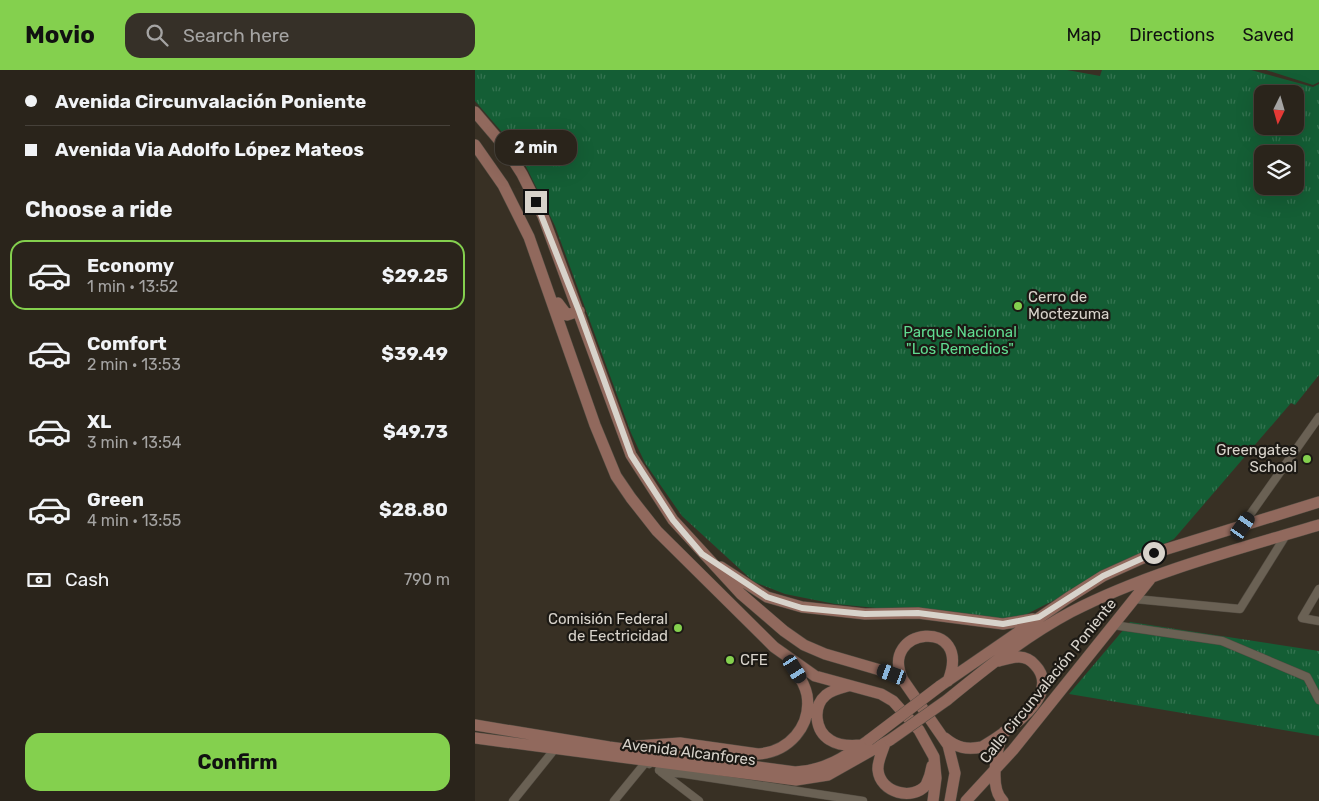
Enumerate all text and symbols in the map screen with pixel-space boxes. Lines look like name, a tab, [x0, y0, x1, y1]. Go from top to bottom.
search box	[125, 13, 475, 58]
text: Movio	[25, 21, 95, 49]
icon: search	[143, 21, 171, 49]
text: Search here	[183, 24, 289, 47]
text: Map	[1066, 24, 1101, 46]
text: Directions	[1129, 24, 1215, 46]
text: Saved	[1243, 24, 1294, 46]
north arrow	[1254, 85, 1304, 135]
map controls	[1254, 85, 1304, 195]
text: Avenida Circunvalación Poniente	[55, 90, 366, 113]
callout: 2 min	[495, 129, 577, 164]
text: Avenida Via Adolfo López Mateos	[55, 138, 364, 161]
text: 2 min	[514, 138, 558, 157]
button: layers	[1254, 145, 1304, 195]
route end	[525, 191, 547, 213]
text: Choose a ride	[25, 196, 172, 223]
icon: car	[27, 253, 72, 298]
text: Economy	[87, 254, 174, 277]
text: $29.25	[382, 264, 448, 287]
text: 1 min · 13:52	[87, 277, 178, 296]
place label: Cerro de Moctezuma	[1028, 288, 1109, 323]
marker: Cerro de Moctezuma	[1012, 300, 1024, 312]
park label: Parque Nacional "Los Remedios"	[903, 323, 1017, 358]
icon: car	[27, 331, 72, 376]
text: Comfort	[87, 332, 167, 355]
text: $39.49	[381, 342, 448, 365]
text: 2 min · 13:53	[87, 355, 181, 374]
icon: car	[27, 409, 72, 454]
text: XL	[87, 410, 111, 433]
text: $49.73	[383, 420, 448, 443]
text: 3 min · 13:54	[87, 433, 181, 452]
place label: Greengates School	[1216, 441, 1297, 476]
marker: Greengates School	[1301, 453, 1313, 465]
icon: car	[27, 487, 72, 532]
text: Green	[87, 488, 144, 511]
text: $28.80	[379, 498, 448, 521]
car	[1228, 509, 1257, 543]
text: 4 min · 13:55	[87, 511, 181, 530]
route start	[1143, 542, 1165, 564]
icon: cash	[25, 566, 53, 594]
text: Cash	[65, 568, 109, 591]
text: 790 m	[404, 570, 450, 589]
street label: Calle Circunvalación Poniente	[976, 595, 1120, 767]
place label: Comisión Federal de Eectricidad	[548, 610, 668, 645]
marker: Comisión Federal de Eectricidad	[672, 622, 684, 634]
place label: CFE	[740, 651, 768, 669]
car	[780, 652, 809, 686]
marker: CFE	[724, 654, 736, 666]
car	[875, 662, 908, 686]
button: Confirm	[25, 733, 450, 791]
street label: Avenida Alcanfores	[621, 735, 757, 769]

